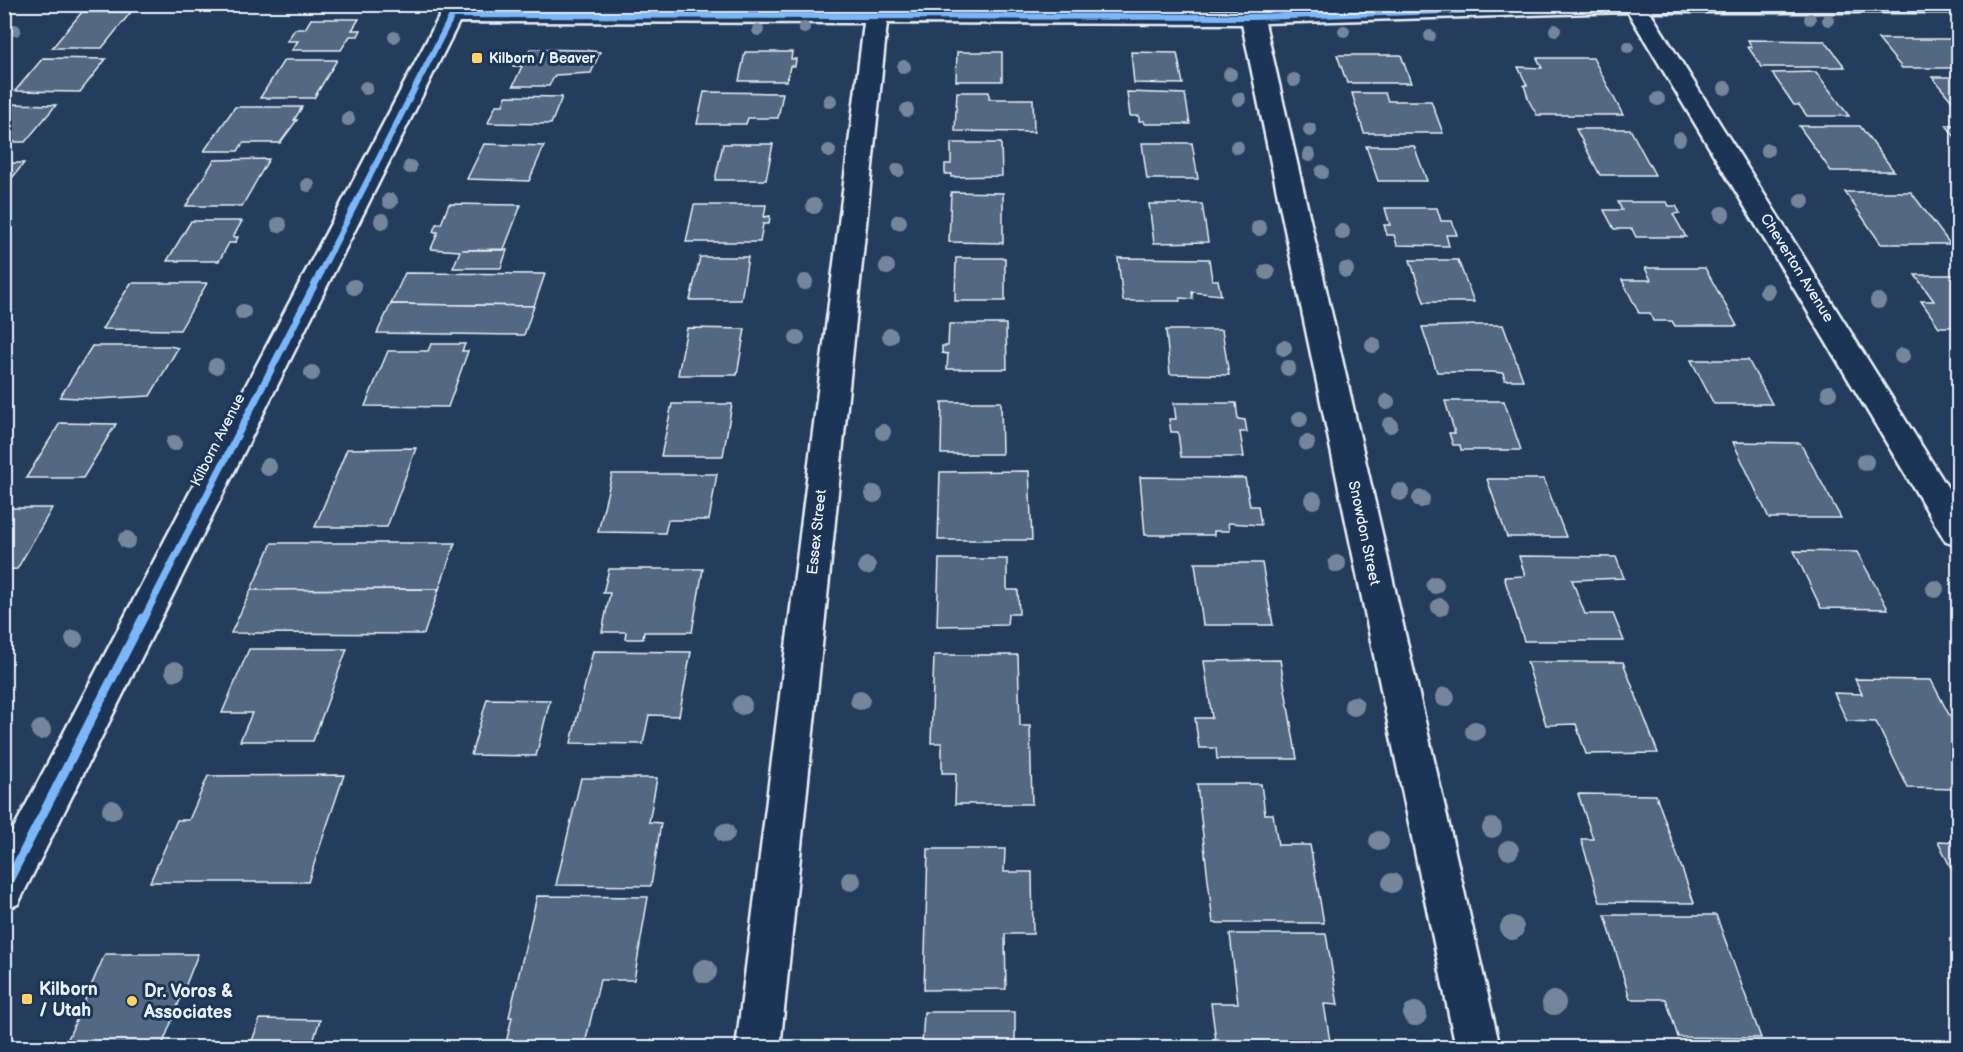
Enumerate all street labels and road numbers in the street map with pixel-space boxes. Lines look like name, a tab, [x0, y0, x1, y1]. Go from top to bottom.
street label: Cheverton Avenue	[1756, 210, 1838, 326]
street label: Kilborn Avenue	[186, 390, 250, 490]
street label: Snowdon Street	[1344, 479, 1384, 587]
street label: Essex Street	[803, 488, 831, 575]

